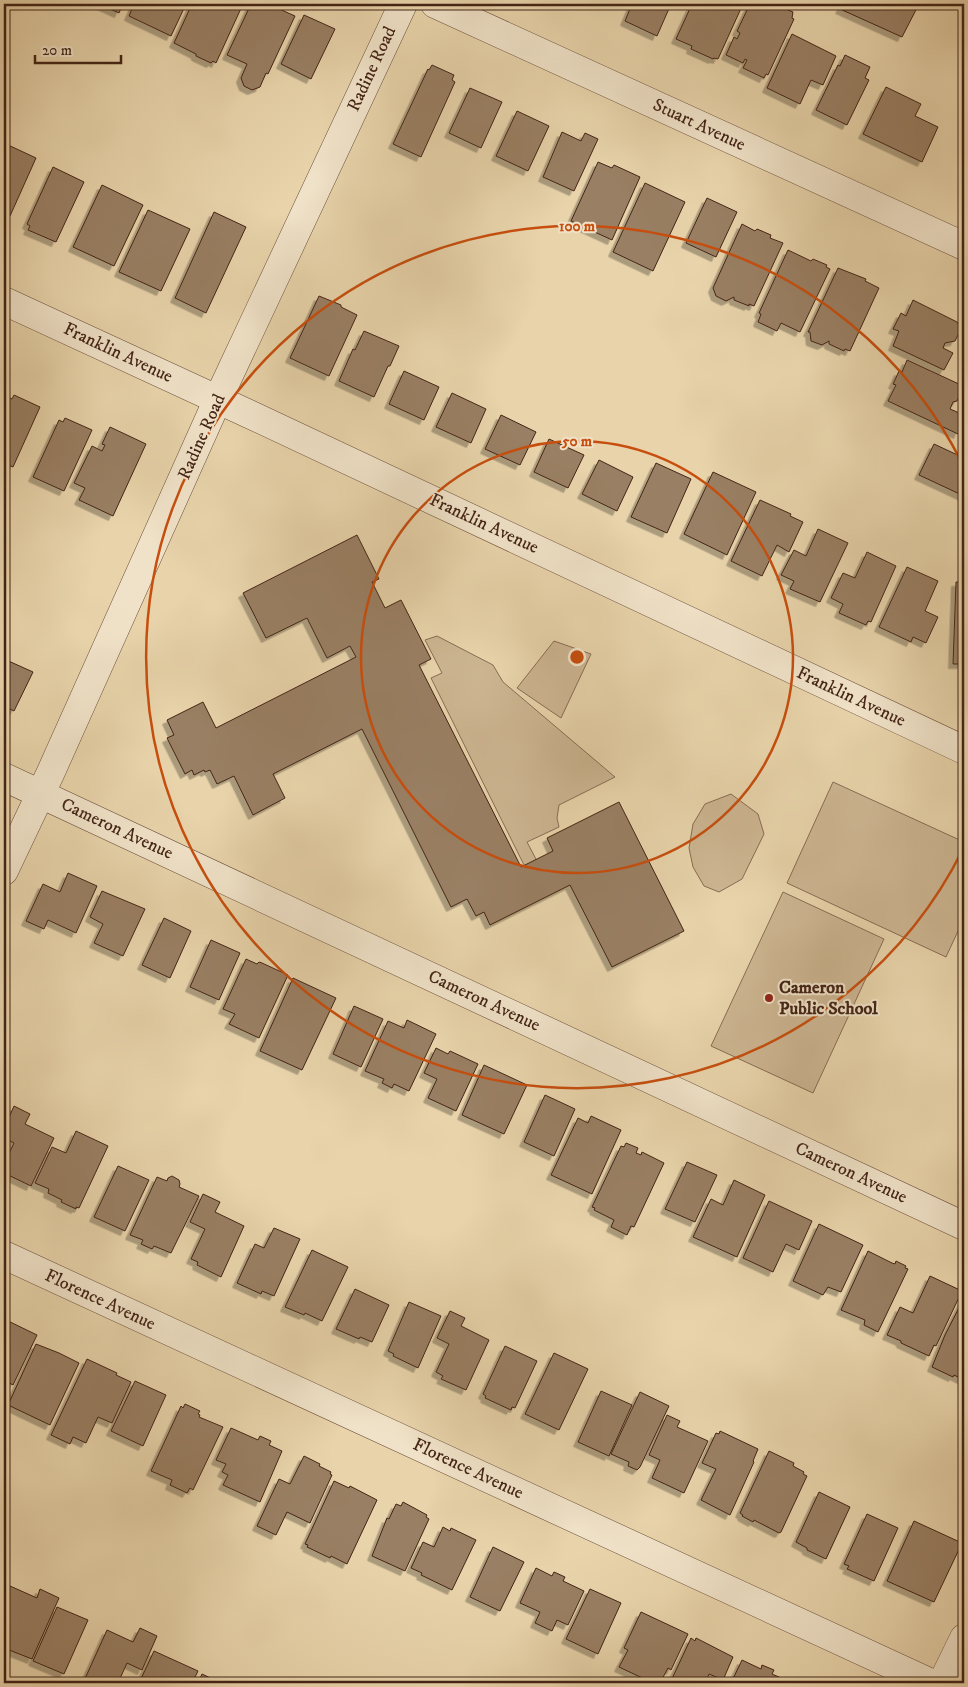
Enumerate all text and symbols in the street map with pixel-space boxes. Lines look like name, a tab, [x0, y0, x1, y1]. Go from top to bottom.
street label: Radine Road	[343, 23, 401, 115]
scale bar	[35, 32, 121, 64]
text: 20 m	[42, 41, 72, 60]
street label: Stuart Avenue	[649, 94, 749, 156]
text: 100 m	[559, 217, 596, 236]
street label: Franklin Avenue	[60, 318, 176, 388]
street label: Radine Road	[173, 391, 231, 483]
text: 50 m	[561, 432, 593, 451]
street label: Franklin Avenue	[426, 489, 542, 559]
centre of rings	[568, 648, 586, 666]
street label: Franklin Avenue	[793, 662, 909, 732]
street label: Cameron Avenue	[57, 793, 177, 865]
street label: Cameron Avenue	[424, 965, 544, 1037]
place label: Cameron Public School	[779, 977, 878, 1020]
marker: Cameron Public School	[763, 992, 775, 1004]
street label: Cameron Avenue	[791, 1137, 911, 1209]
street label: Florence Avenue	[41, 1265, 159, 1335]
street label: Florence Avenue	[409, 1434, 527, 1504]

